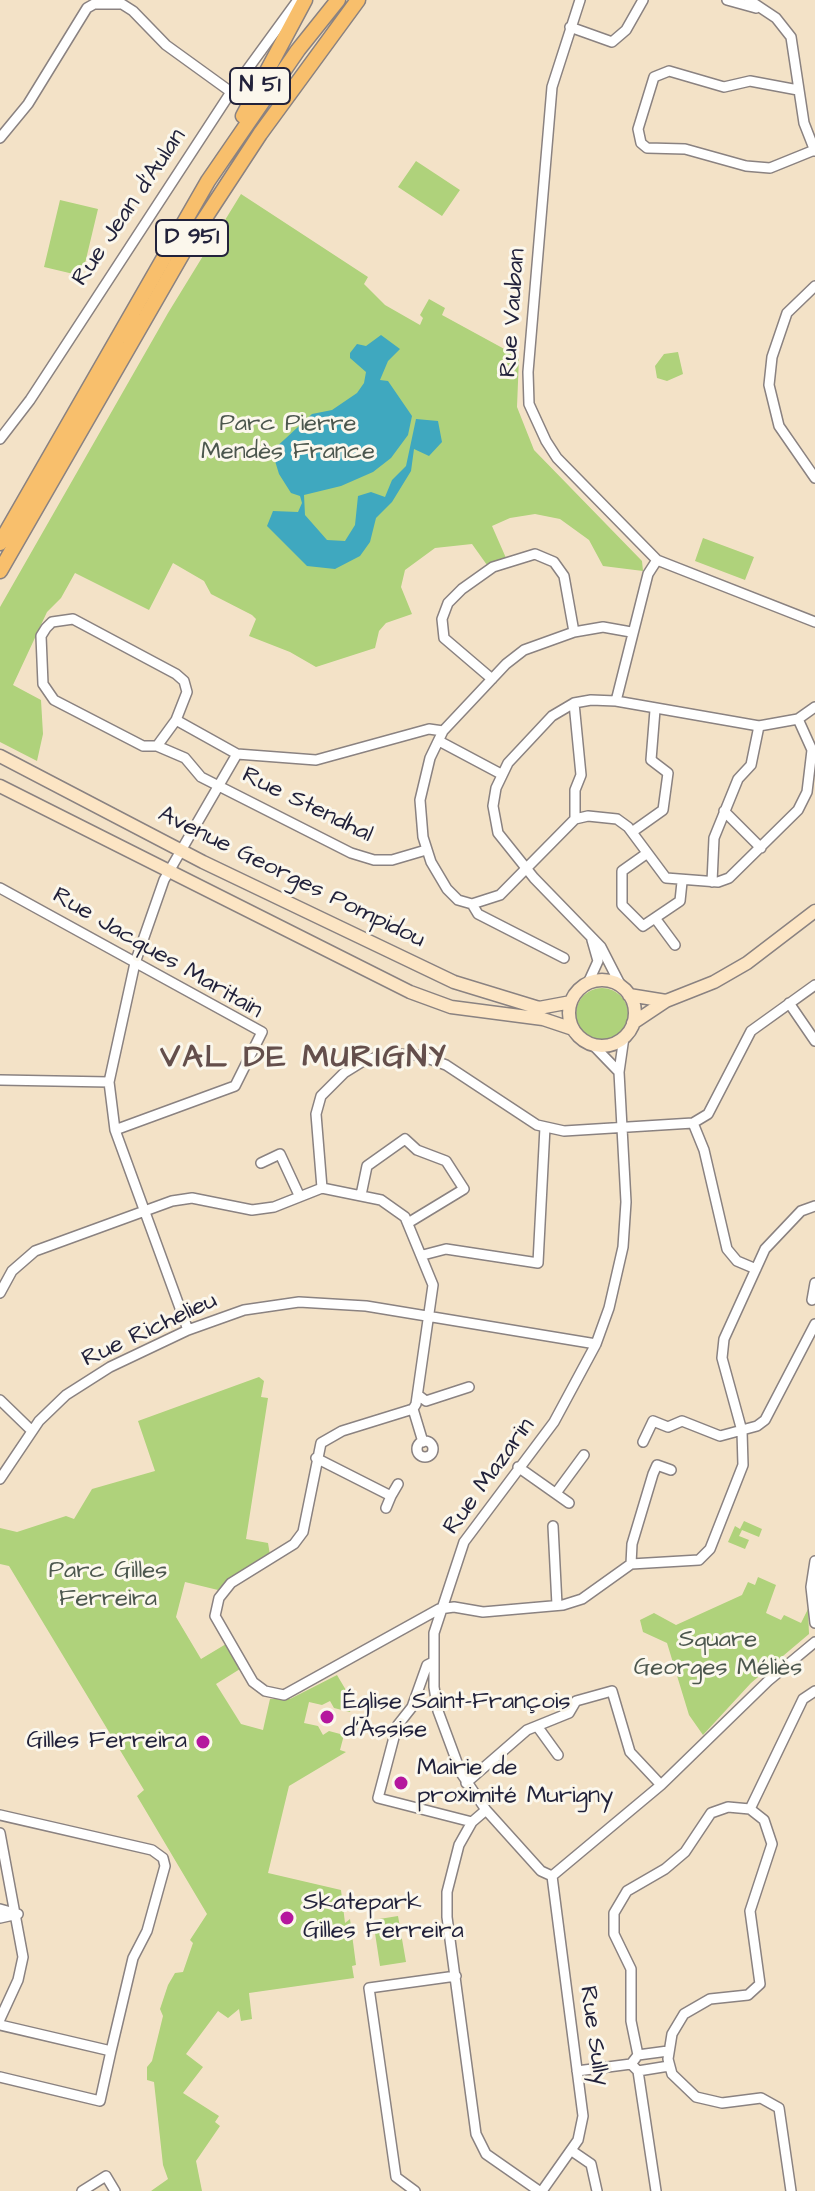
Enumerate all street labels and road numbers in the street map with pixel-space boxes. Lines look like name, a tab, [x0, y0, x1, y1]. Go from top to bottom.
road number: N 51	[230, 68, 290, 104]
street label: Rue Jean d'Aulan	[67, 124, 193, 292]
road number: D 951	[156, 220, 228, 256]
street label: Rue Vauban	[495, 248, 533, 378]
street label: Rue Stendhal	[237, 762, 377, 850]
street label: Avenue Georges Pompidou	[153, 801, 429, 955]
street label: Rue Jacques Maritain	[47, 882, 267, 1026]
street label: Rue Richelieu	[78, 1287, 222, 1375]
street label: Rue Mazarin	[438, 1413, 542, 1541]
street label: Rue Sully	[572, 1984, 614, 2088]

